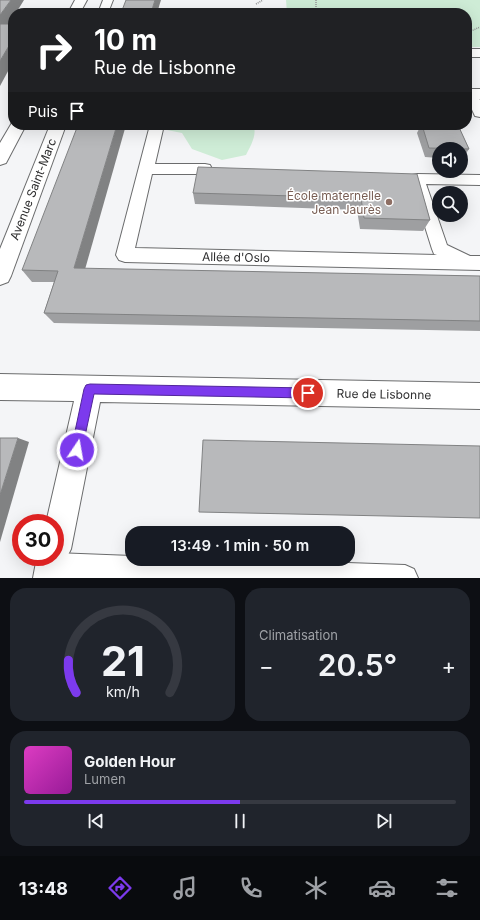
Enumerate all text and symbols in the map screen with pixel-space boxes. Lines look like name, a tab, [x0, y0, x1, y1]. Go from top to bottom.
text: 10 m	[94, 23, 157, 57]
icon: right	[28, 24, 80, 76]
text: Rue de Lisbonne	[94, 57, 236, 78]
icon: arrive	[66, 100, 88, 122]
text: Puis	[28, 102, 58, 121]
street label: Avenue Saint-Marc	[7, 136, 59, 242]
map controls	[432, 142, 468, 222]
button: sound	[432, 142, 468, 178]
button: search	[432, 186, 468, 222]
place label: École maternelle Jean Jaurès	[287, 188, 381, 217]
marker: École maternelle Jean Jaurès	[384, 197, 394, 207]
street label: Allée d'Oslo	[202, 249, 270, 265]
pin	[291, 376, 325, 410]
icon: arrive	[297, 382, 319, 404]
street label: Rue de Lisbonne	[337, 386, 431, 402]
position arrow	[56, 429, 98, 471]
speed limit sign: 30	[12, 514, 64, 566]
text: 13:49 · 1 min · 50 m	[171, 536, 309, 555]
text: Climatisation	[259, 627, 338, 643]
text: 21	[100, 635, 145, 685]
text: 20.5°	[318, 647, 397, 683]
text: −	[259, 653, 274, 679]
text: +	[441, 653, 456, 679]
text: km/h	[106, 682, 139, 699]
text: Golden Hour	[84, 752, 176, 771]
text: Lumen	[84, 771, 126, 787]
icon: previous	[85, 810, 107, 832]
icon: pause	[229, 810, 251, 832]
icon: next	[373, 810, 395, 832]
icon: directions	[106, 874, 134, 902]
icon: music	[171, 874, 199, 902]
icon: phone	[237, 874, 265, 902]
icon: climate	[302, 874, 330, 902]
icon: car	[368, 874, 396, 902]
icon: filters	[433, 874, 461, 902]
text: 13:48	[19, 878, 68, 899]

